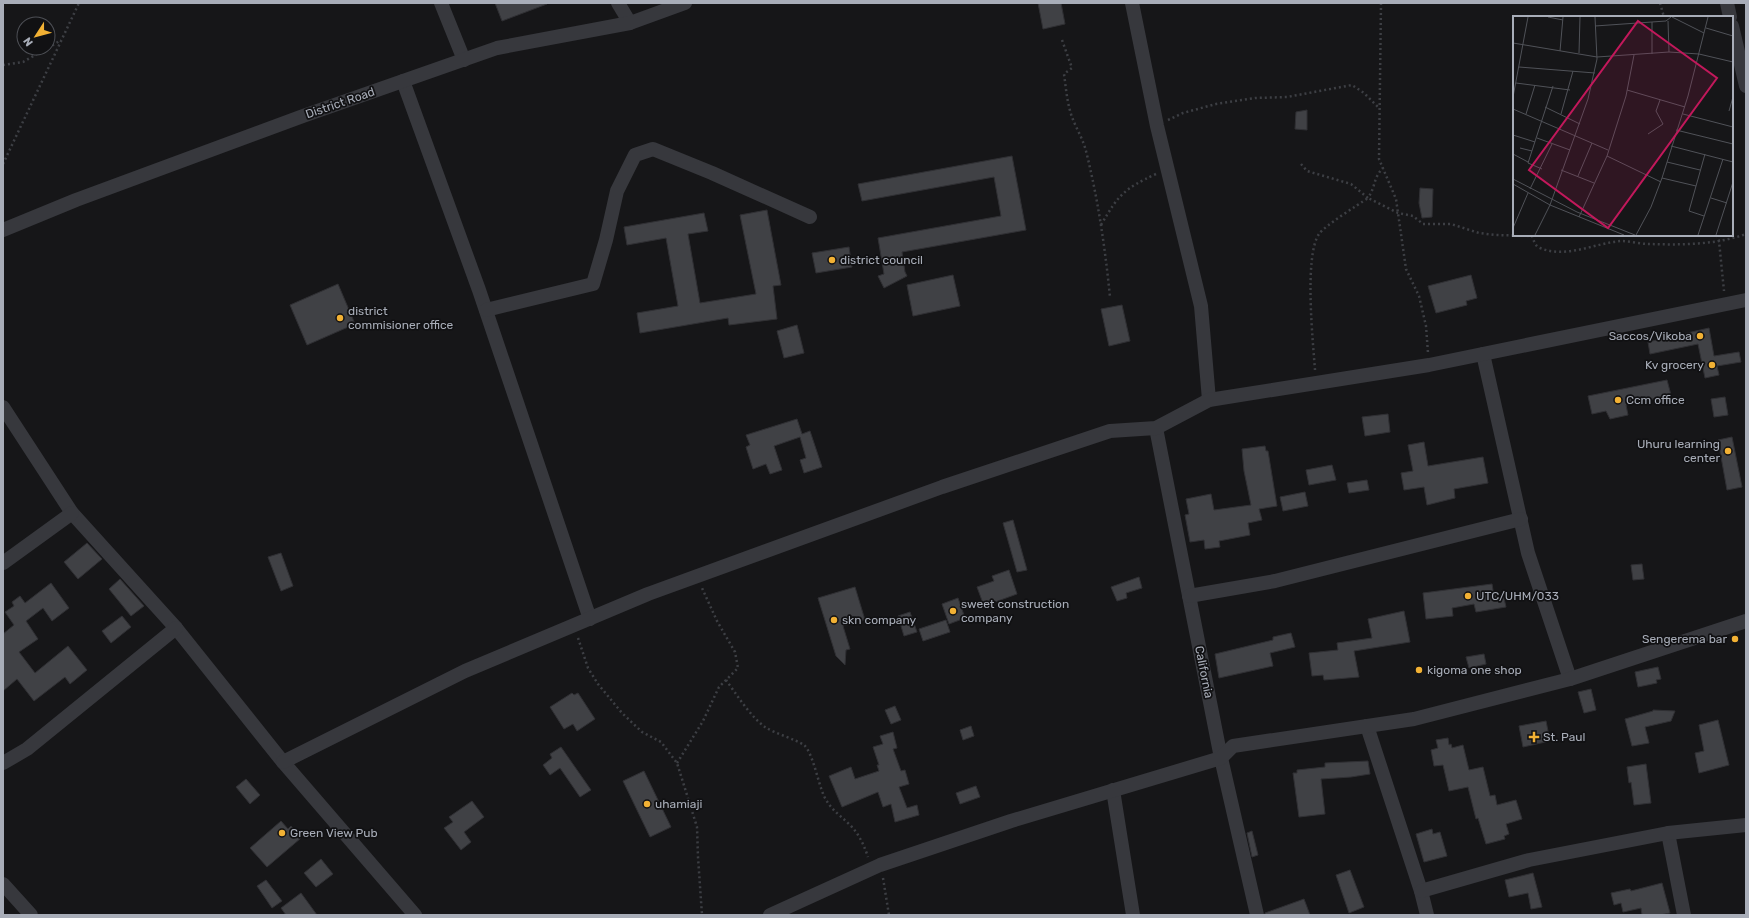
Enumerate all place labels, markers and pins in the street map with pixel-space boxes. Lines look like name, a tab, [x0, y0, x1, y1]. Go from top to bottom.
place label: district council	[840, 253, 923, 267]
marker: district council	[827, 255, 837, 265]
place label: district commisioner office	[348, 304, 454, 332]
marker: district commisioner office	[335, 313, 345, 323]
place label: Saccos/Vikoba	[1609, 329, 1692, 343]
marker: Saccos/Vikoba	[1695, 331, 1705, 341]
place label: Kv grocery	[1645, 358, 1704, 372]
marker: Kv grocery	[1707, 360, 1717, 370]
place label: Ccm office	[1626, 393, 1685, 407]
marker: Ccm office	[1613, 395, 1623, 405]
place label: Uhuru learning center	[1637, 437, 1720, 465]
marker: Uhuru learning center	[1723, 446, 1733, 456]
place label: UTC/UHM/033	[1476, 589, 1559, 603]
marker: UTC/UHM/033	[1463, 591, 1473, 601]
place label: sweet construction company	[961, 597, 1069, 625]
marker: sweet construction company	[948, 606, 958, 616]
place label: skn company	[842, 613, 917, 627]
marker: skn company	[829, 615, 839, 625]
place label: Sengerema bar	[1642, 632, 1727, 646]
marker: Sengerema bar	[1730, 634, 1740, 644]
place label: kigoma one shop	[1427, 663, 1522, 677]
marker: kigoma one shop	[1414, 665, 1424, 675]
place label: St. Paul	[1543, 730, 1586, 744]
marker: St. Paul	[1528, 731, 1540, 743]
place label: uhamiaji	[655, 797, 703, 811]
marker: uhamiaji	[642, 799, 652, 809]
place label: Green View Pub	[290, 826, 378, 840]
marker: Green View Pub	[277, 828, 287, 838]

